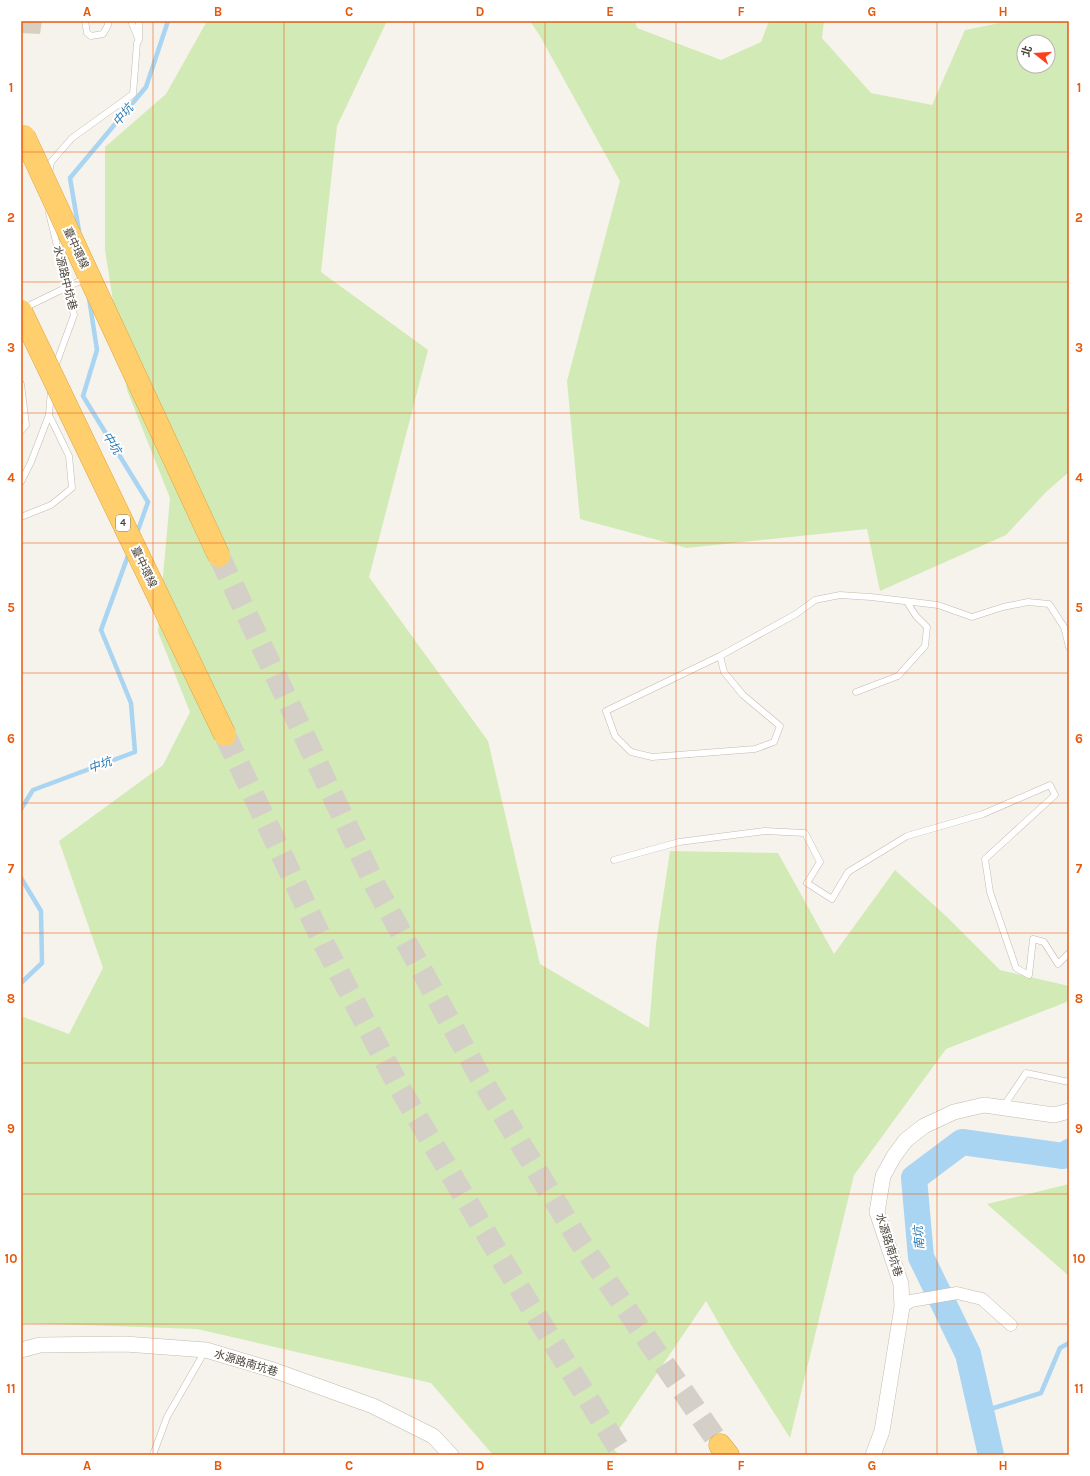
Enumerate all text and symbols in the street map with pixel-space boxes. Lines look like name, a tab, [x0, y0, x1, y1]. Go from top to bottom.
text: A	[83, 4, 91, 19]
text: B	[214, 4, 222, 19]
text: C	[345, 4, 353, 19]
text: D	[476, 4, 485, 19]
text: E	[606, 4, 614, 19]
text: F	[737, 4, 745, 19]
text: G	[868, 4, 876, 19]
text: H	[998, 4, 1008, 19]
north arrow	[1016, 34, 1056, 74]
text: 北	[1019, 44, 1035, 58]
text: 1	[9, 80, 13, 95]
text: 1	[1077, 80, 1081, 95]
water label: 中坑	[110, 100, 137, 129]
text: 2	[7, 210, 15, 225]
text: 2	[1075, 210, 1083, 225]
street label: 臺中環線	[61, 225, 91, 271]
street label: 水源路中坑巷	[51, 244, 79, 312]
text: 3	[7, 340, 15, 355]
text: 3	[1075, 340, 1083, 355]
water label: 中坑	[100, 429, 125, 459]
text: 4	[7, 470, 15, 485]
text: 4	[1075, 470, 1083, 485]
road number: 4	[116, 515, 130, 531]
street label: 臺中環線	[129, 544, 159, 590]
text: 5	[7, 600, 15, 615]
text: 5	[1075, 600, 1083, 615]
text: 6	[7, 731, 15, 746]
text: 6	[1075, 731, 1083, 746]
water label: 中坑	[86, 754, 116, 776]
text: 7	[8, 861, 15, 876]
text: 7	[1076, 861, 1083, 876]
text: 8	[7, 991, 15, 1006]
text: 8	[1075, 991, 1083, 1006]
text: 9	[7, 1121, 15, 1136]
text: 9	[1075, 1121, 1083, 1136]
street label: 水源路南坑巷	[873, 1212, 905, 1278]
water label: 南坑	[911, 1223, 927, 1251]
text: 10	[5, 1251, 17, 1266]
text: 10	[1073, 1251, 1085, 1266]
street label: 水源路南坑巷	[213, 1347, 279, 1379]
text: 11	[6, 1381, 16, 1396]
text: 11	[1074, 1381, 1084, 1396]
text: A	[83, 1458, 91, 1473]
text: B	[214, 1458, 222, 1473]
text: C	[345, 1458, 353, 1473]
text: D	[476, 1458, 485, 1473]
text: E	[606, 1458, 614, 1473]
text: F	[737, 1458, 745, 1473]
text: G	[868, 1458, 876, 1473]
text: H	[998, 1458, 1008, 1473]

